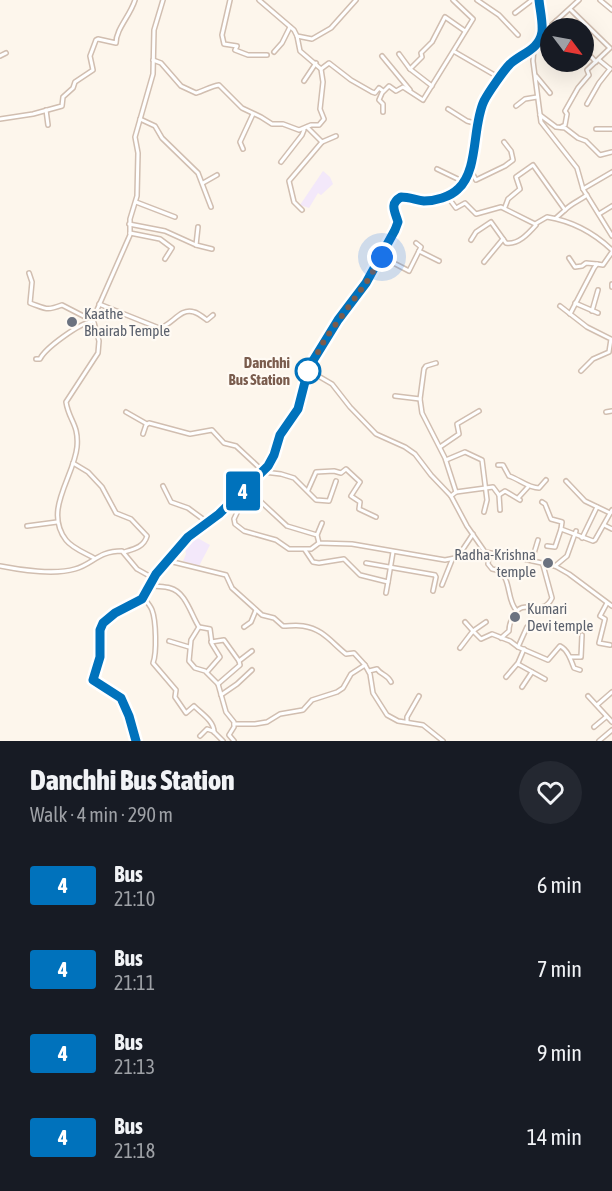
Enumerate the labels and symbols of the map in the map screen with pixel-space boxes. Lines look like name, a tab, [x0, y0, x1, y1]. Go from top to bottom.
north arrow	[540, 18, 594, 72]
your location	[367, 242, 397, 272]
place label: Kaathe Bhairab Temple	[84, 305, 170, 339]
marker: Kaathe Bhairab Temple	[65, 315, 79, 329]
place label: Danchhi Bus Station	[229, 354, 290, 388]
marker: Danchhi Bus Station	[295, 358, 321, 384]
line badge: 4	[224, 472, 262, 510]
place label: Radha-Krishna temple	[454, 546, 536, 580]
marker: Radha-Krishna temple	[541, 556, 555, 570]
place label: Kumari Devi temple	[527, 600, 593, 634]
marker: Kumari Devi temple	[508, 610, 522, 624]

